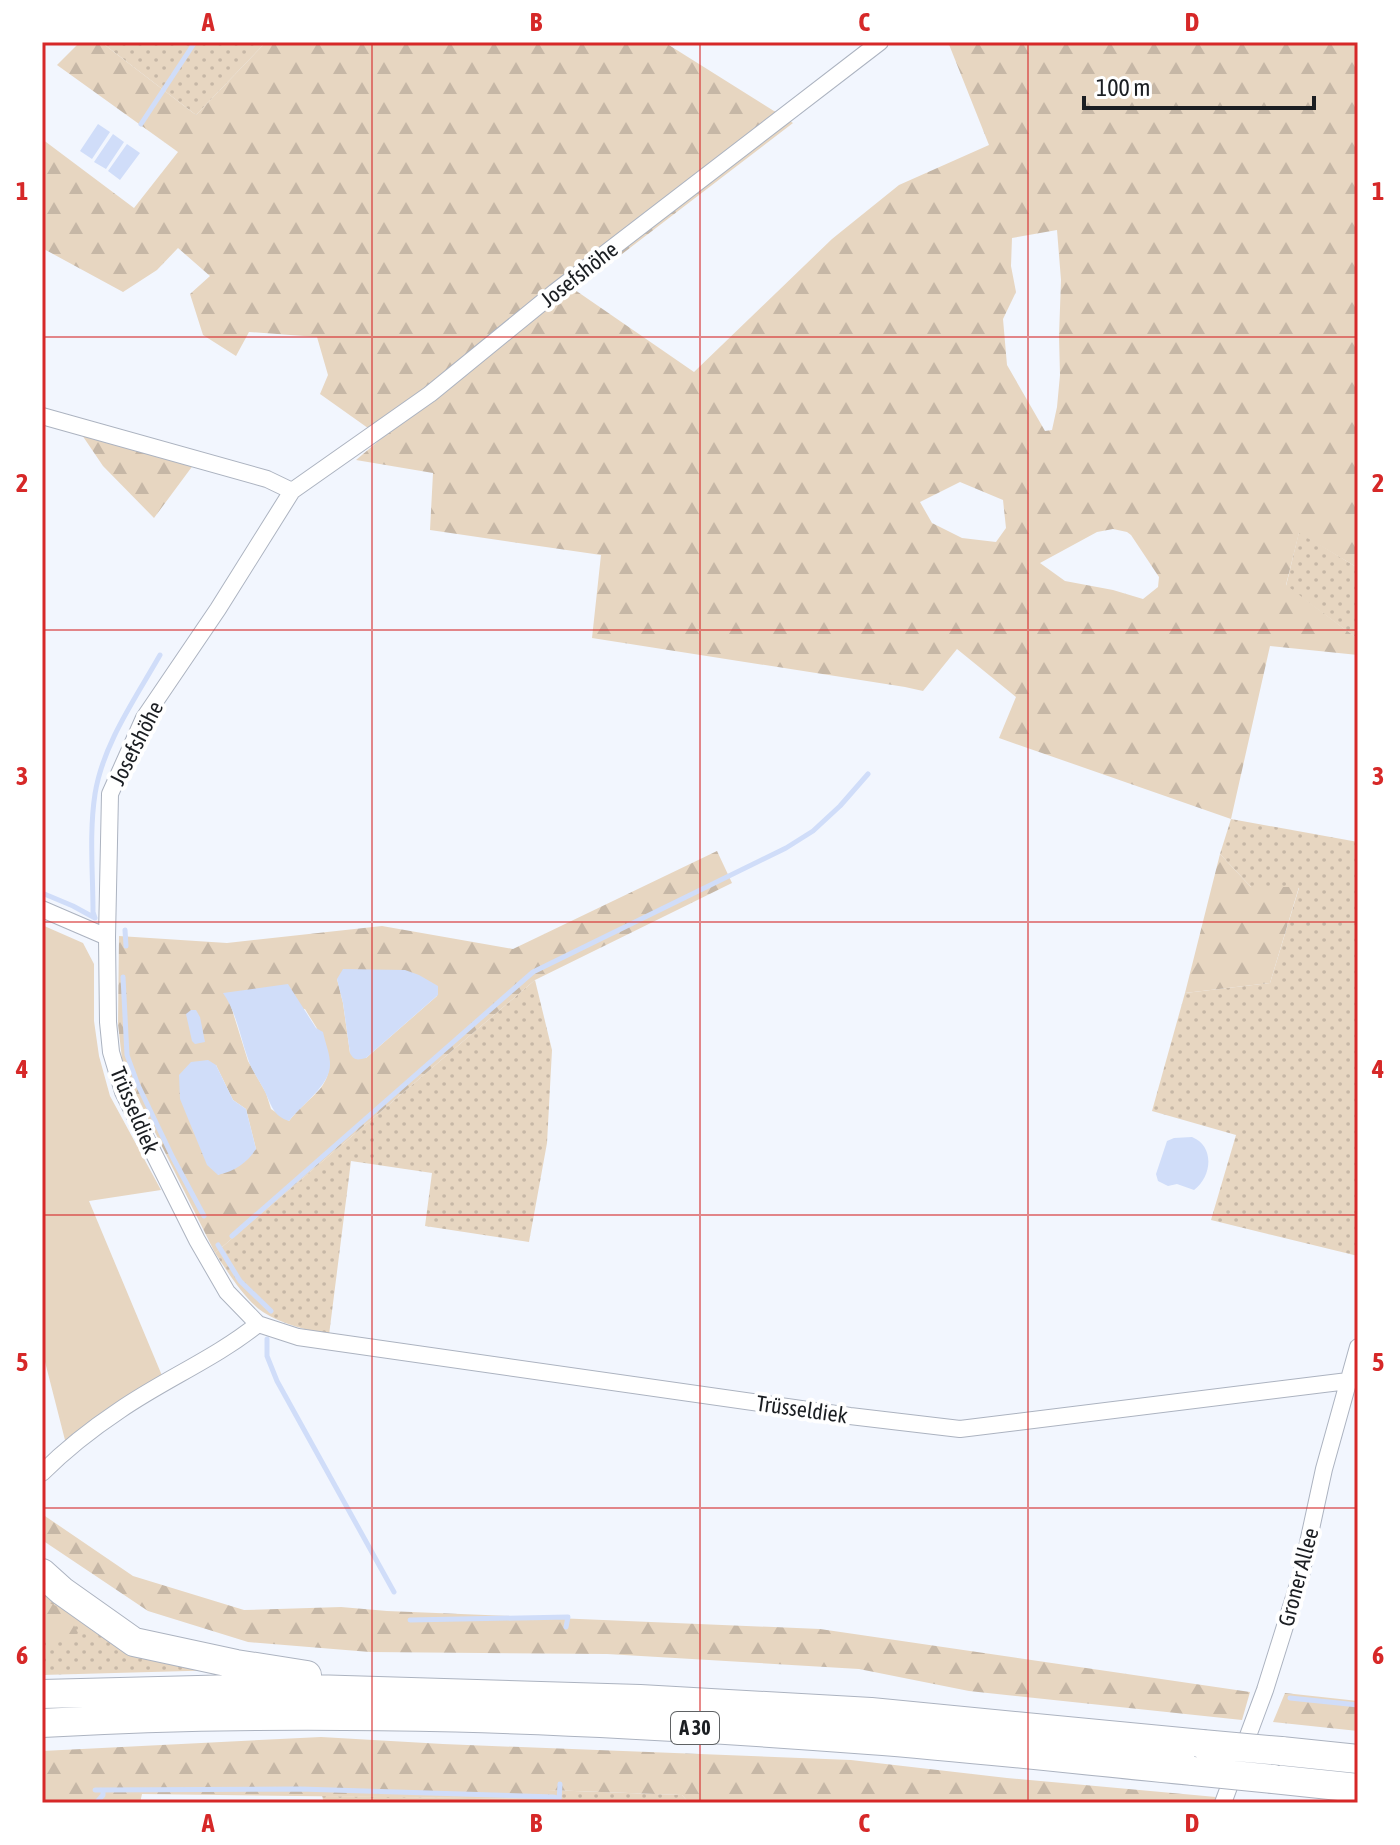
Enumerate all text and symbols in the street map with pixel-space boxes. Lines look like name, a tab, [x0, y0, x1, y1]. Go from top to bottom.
text: A	[201, 7, 215, 37]
text: B	[530, 7, 543, 37]
text: C	[858, 7, 870, 37]
text: D	[1185, 7, 1199, 37]
scale bar	[1084, 60, 1314, 110]
text: 100 m	[1096, 74, 1150, 101]
text: 1	[16, 176, 28, 206]
text: 1	[1372, 176, 1384, 206]
street label: Josefshöhe	[535, 236, 623, 312]
text: 2	[16, 468, 28, 498]
text: 2	[1372, 468, 1384, 498]
street label: Josefshöhe	[104, 697, 168, 789]
text: 3	[16, 761, 28, 791]
text: 3	[1372, 761, 1384, 791]
text: 4	[15, 1054, 28, 1084]
text: 4	[1371, 1054, 1384, 1084]
street label: Trüsseldiek	[105, 1063, 165, 1158]
text: 5	[16, 1347, 28, 1377]
text: 5	[1372, 1347, 1384, 1377]
street label: Trüsseldiek	[755, 1390, 850, 1428]
street label: Groner Allee	[1272, 1525, 1324, 1629]
text: 6	[16, 1640, 28, 1670]
text: 6	[1372, 1640, 1384, 1670]
road number: A 30	[671, 1712, 719, 1744]
text: A	[201, 1808, 215, 1838]
text: B	[530, 1808, 543, 1838]
text: C	[858, 1808, 870, 1838]
text: D	[1185, 1808, 1199, 1838]

